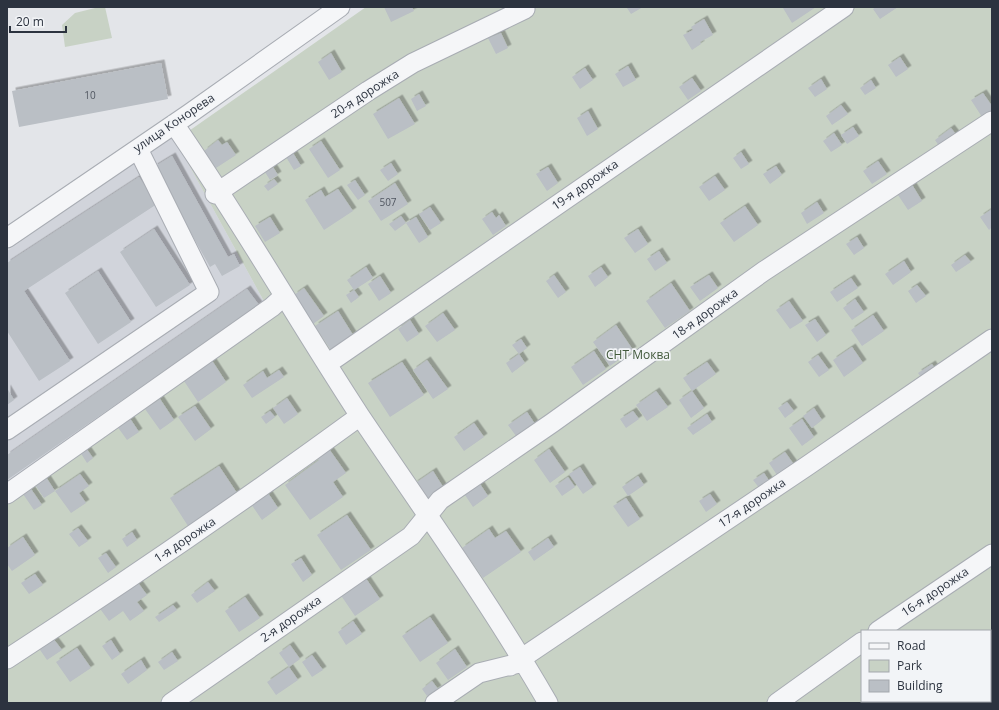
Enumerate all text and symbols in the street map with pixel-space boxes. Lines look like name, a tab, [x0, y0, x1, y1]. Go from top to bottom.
scale bar	[10, 8, 66, 34]
text: 20 m	[16, 13, 44, 30]
street label: 20-я дорожка	[328, 65, 402, 122]
house number: 10	[84, 88, 96, 102]
street label: улица Конорева	[130, 89, 218, 156]
street label: 19-я дорожка	[548, 155, 621, 214]
house number: 507	[379, 195, 397, 209]
street label: 18-я дорожка	[668, 284, 741, 343]
park label: СНТ Моква	[606, 346, 670, 363]
street label: 17-я дорожка	[715, 474, 789, 531]
street label: 1-я дорожка	[151, 513, 219, 566]
street label: 16-я дорожка	[898, 563, 972, 620]
street label: 2-я дорожка	[257, 591, 325, 646]
legend	[861, 630, 991, 702]
text: Road	[897, 637, 926, 654]
text: Park	[897, 657, 923, 674]
text: Building	[897, 677, 943, 694]

